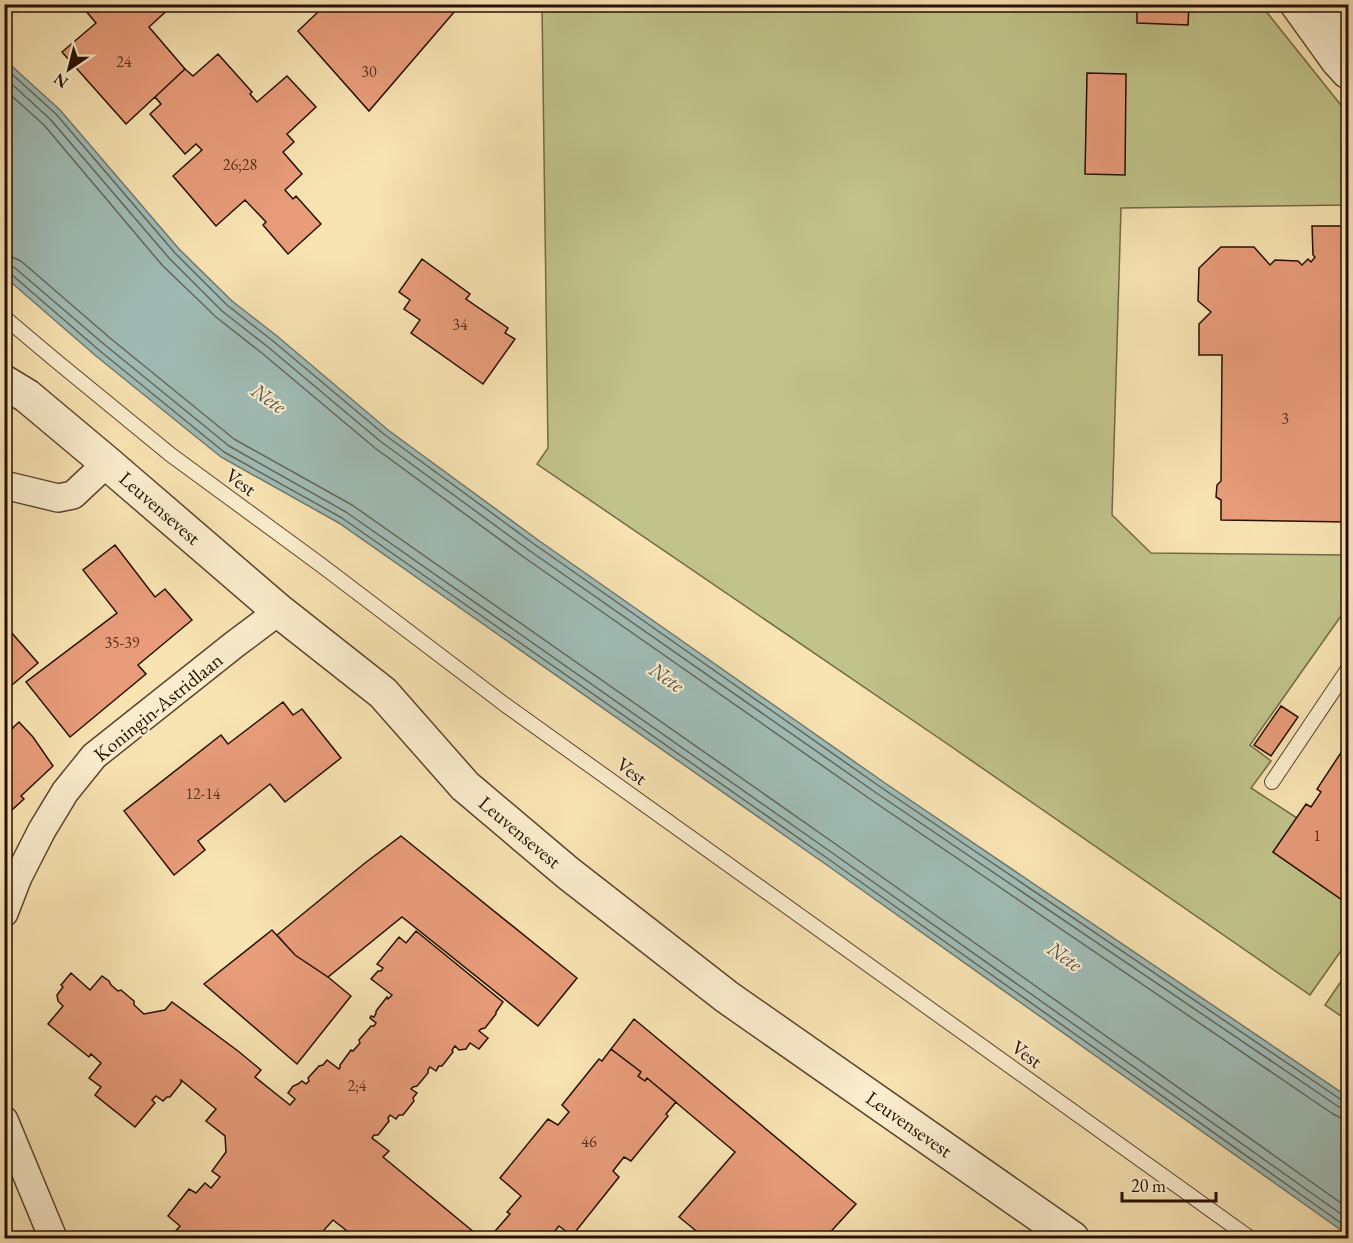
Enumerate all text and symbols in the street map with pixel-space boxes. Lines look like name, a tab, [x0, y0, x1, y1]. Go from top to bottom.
north arrow	[39, 39, 99, 99]
house number: 24	[116, 51, 132, 72]
house number: 30	[361, 61, 377, 82]
text: N	[49, 69, 72, 93]
house number: 26;28	[223, 154, 258, 175]
house number: 34	[452, 314, 468, 335]
water label: Nete	[245, 376, 292, 420]
house number: 3	[1281, 408, 1289, 429]
street label: Vest	[220, 462, 262, 502]
street label: Leuvensevest	[114, 465, 207, 551]
house number: 35-39	[104, 632, 140, 653]
street label: Koningin-Astridlaan	[88, 647, 228, 767]
water label: Nete	[643, 655, 690, 699]
street label: Vest	[611, 751, 653, 791]
house number: 12-14	[185, 783, 221, 804]
street label: Leuvensevest	[473, 790, 567, 874]
house number: 1	[1313, 825, 1321, 846]
water label: Nete	[1041, 934, 1088, 978]
street label: Vest	[1006, 1034, 1048, 1074]
house number: 2;4	[347, 1075, 367, 1096]
street label: Leuvensevest	[861, 1085, 958, 1164]
house number: 46	[581, 1131, 597, 1152]
scale bar	[1122, 1165, 1216, 1203]
text: 20 m	[1131, 1174, 1166, 1197]

